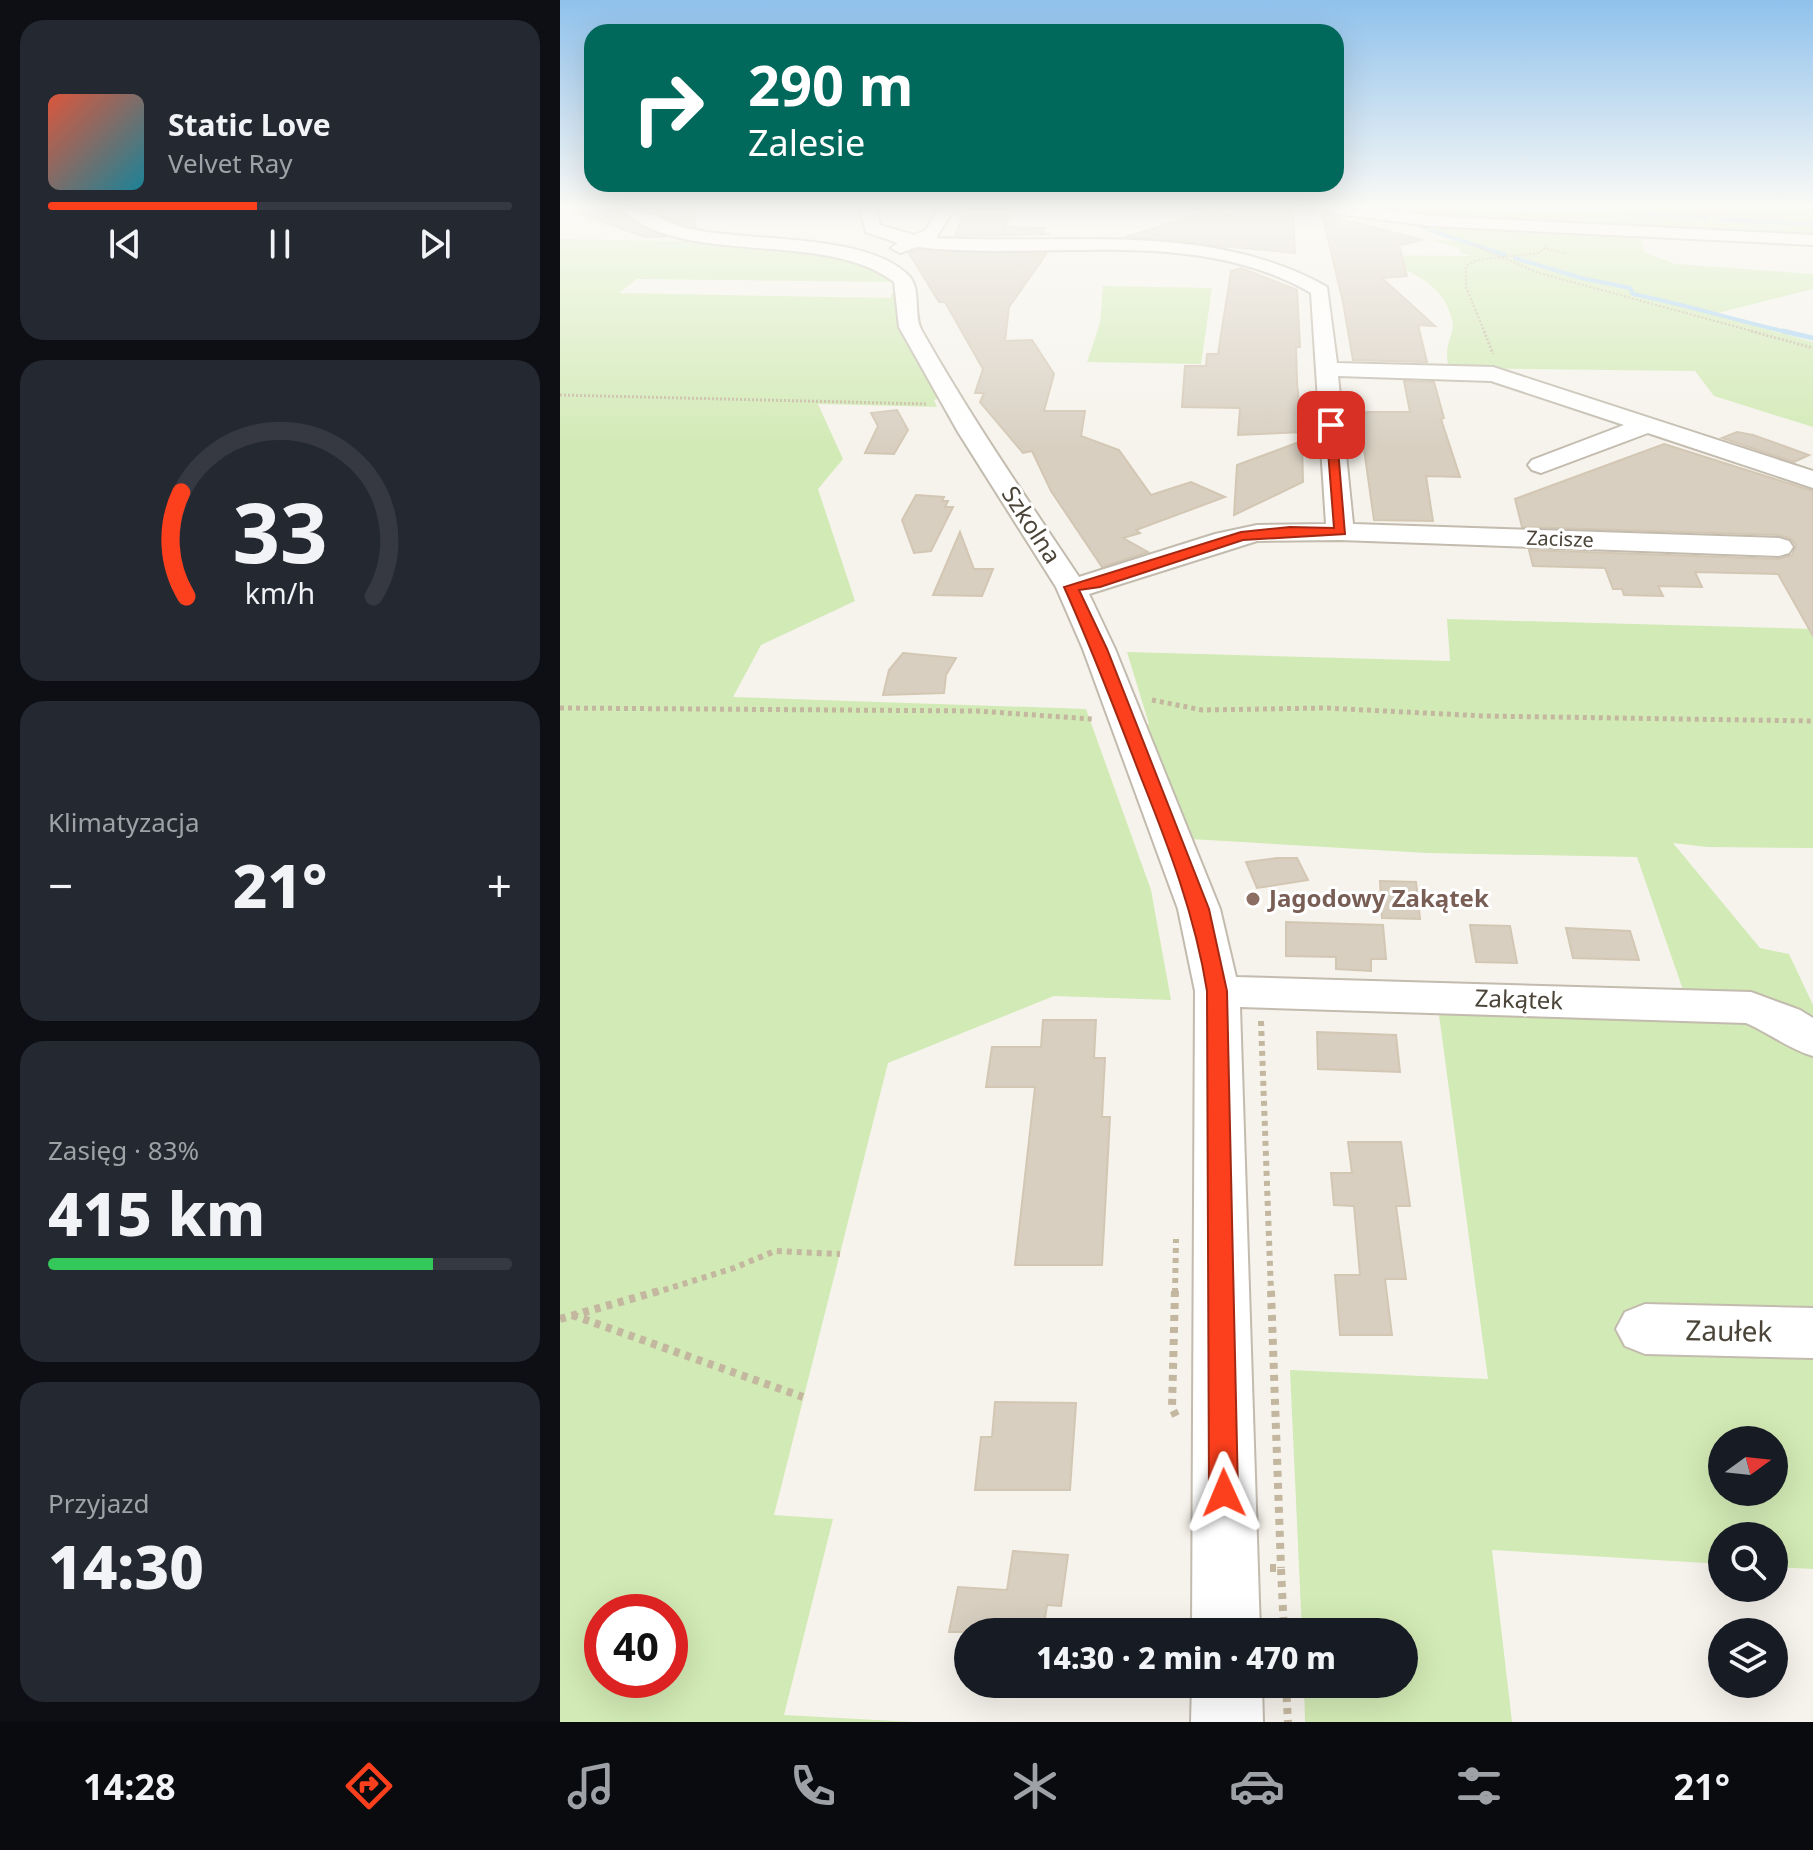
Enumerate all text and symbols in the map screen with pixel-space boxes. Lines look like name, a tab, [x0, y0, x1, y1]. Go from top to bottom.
text: 290 m	[748, 46, 913, 122]
icon: right	[616, 56, 720, 160]
text: Static Love	[168, 104, 331, 145]
text: Zalesie	[748, 118, 865, 167]
text: Velvet Ray	[168, 145, 293, 181]
icon: previous	[103, 222, 147, 266]
icon: pause	[258, 222, 302, 266]
icon: next	[413, 222, 457, 266]
pin	[1297, 391, 1365, 459]
icon: arrive	[1309, 403, 1353, 447]
text: 33	[232, 473, 328, 586]
street label: Szkolna	[995, 479, 1070, 569]
street label: Zacisze	[1526, 524, 1594, 553]
text: km/h	[245, 573, 315, 612]
text: Klimatyzacja	[48, 804, 200, 840]
text: 21°	[233, 844, 327, 926]
text: −	[48, 855, 73, 915]
text: +	[487, 855, 512, 915]
place label: Jagodowy Zakątek	[1267, 881, 1489, 914]
marker: Jagodowy Zakątek	[1244, 890, 1262, 908]
street label: Zakątek	[1474, 980, 1564, 1017]
text: Zasięg · 83%	[48, 1132, 199, 1168]
text: 415 km	[48, 1172, 265, 1254]
street label: Zaułek	[1685, 1310, 1773, 1350]
north arrow	[1708, 1426, 1788, 1506]
map controls	[1708, 1426, 1788, 1698]
position arrow	[1182, 1451, 1266, 1535]
text: Przyjazd	[48, 1485, 149, 1521]
button: search	[1708, 1522, 1788, 1602]
text: 14:30	[48, 1525, 204, 1607]
speed limit sign: 40	[584, 1594, 688, 1698]
button: layers	[1708, 1618, 1788, 1698]
text: 14:30 · 2 min · 470 m	[1036, 1637, 1336, 1678]
icon: directions	[341, 1758, 397, 1814]
icon: music	[563, 1758, 619, 1814]
icon: phone	[785, 1758, 841, 1814]
icon: climate	[1007, 1758, 1063, 1814]
icon: car	[1229, 1758, 1285, 1814]
icon: filters	[1451, 1758, 1507, 1814]
text: 14:28	[83, 1762, 175, 1811]
text: 21°	[1673, 1762, 1730, 1811]

